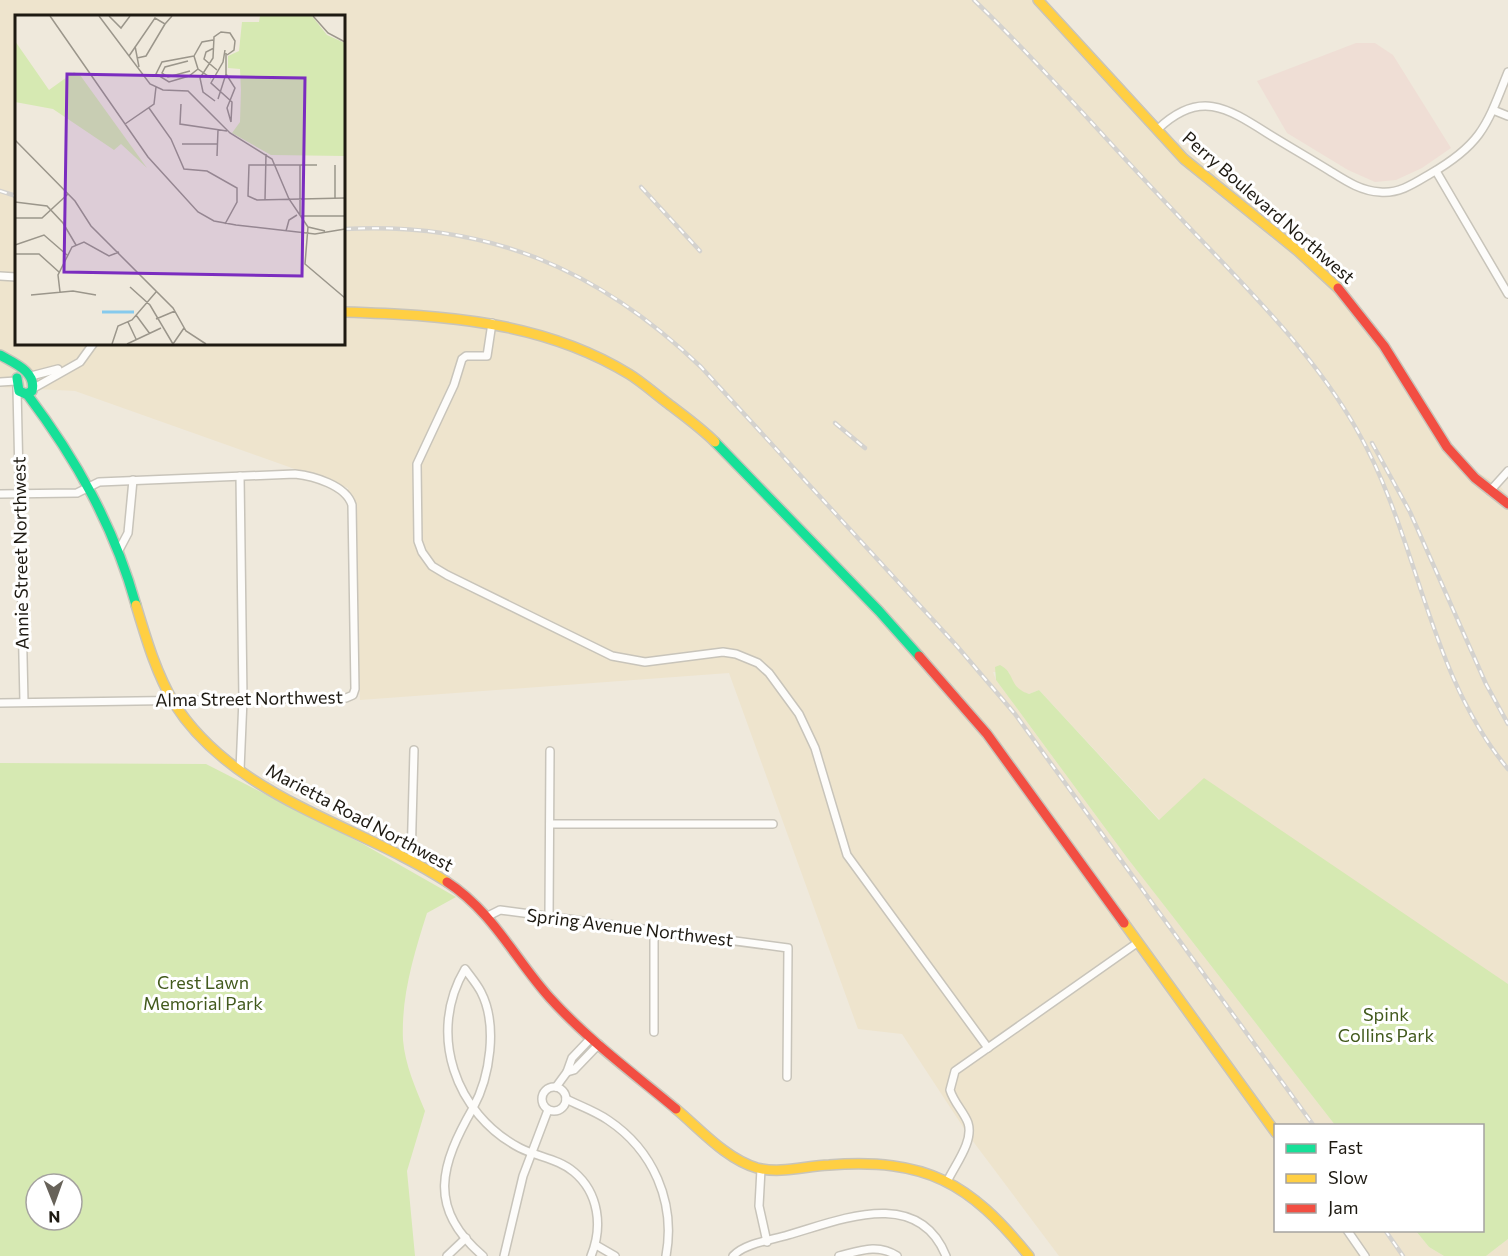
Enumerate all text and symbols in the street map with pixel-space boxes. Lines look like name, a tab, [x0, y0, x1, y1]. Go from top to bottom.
inset map	[15, 15, 345, 345]
street label: Perry Boulevard Northwest	[1178, 126, 1360, 288]
street label: Annie Street Northwest	[7, 456, 33, 650]
street label: Alma Street Northwest	[155, 685, 343, 711]
street label: Marietta Road Northwest	[263, 758, 457, 876]
street label: Spring Avenue Northwest	[525, 903, 735, 951]
park label: Crest Lawn Memorial Park	[143, 971, 263, 1014]
park label: Spink Collins Park	[1338, 1003, 1434, 1046]
legend	[1274, 1124, 1484, 1232]
text: Fast	[1328, 1136, 1363, 1158]
text: Slow	[1328, 1166, 1368, 1188]
north arrow	[24, 1172, 84, 1232]
text: Jam	[1328, 1196, 1358, 1218]
text: N	[48, 1208, 60, 1227]

